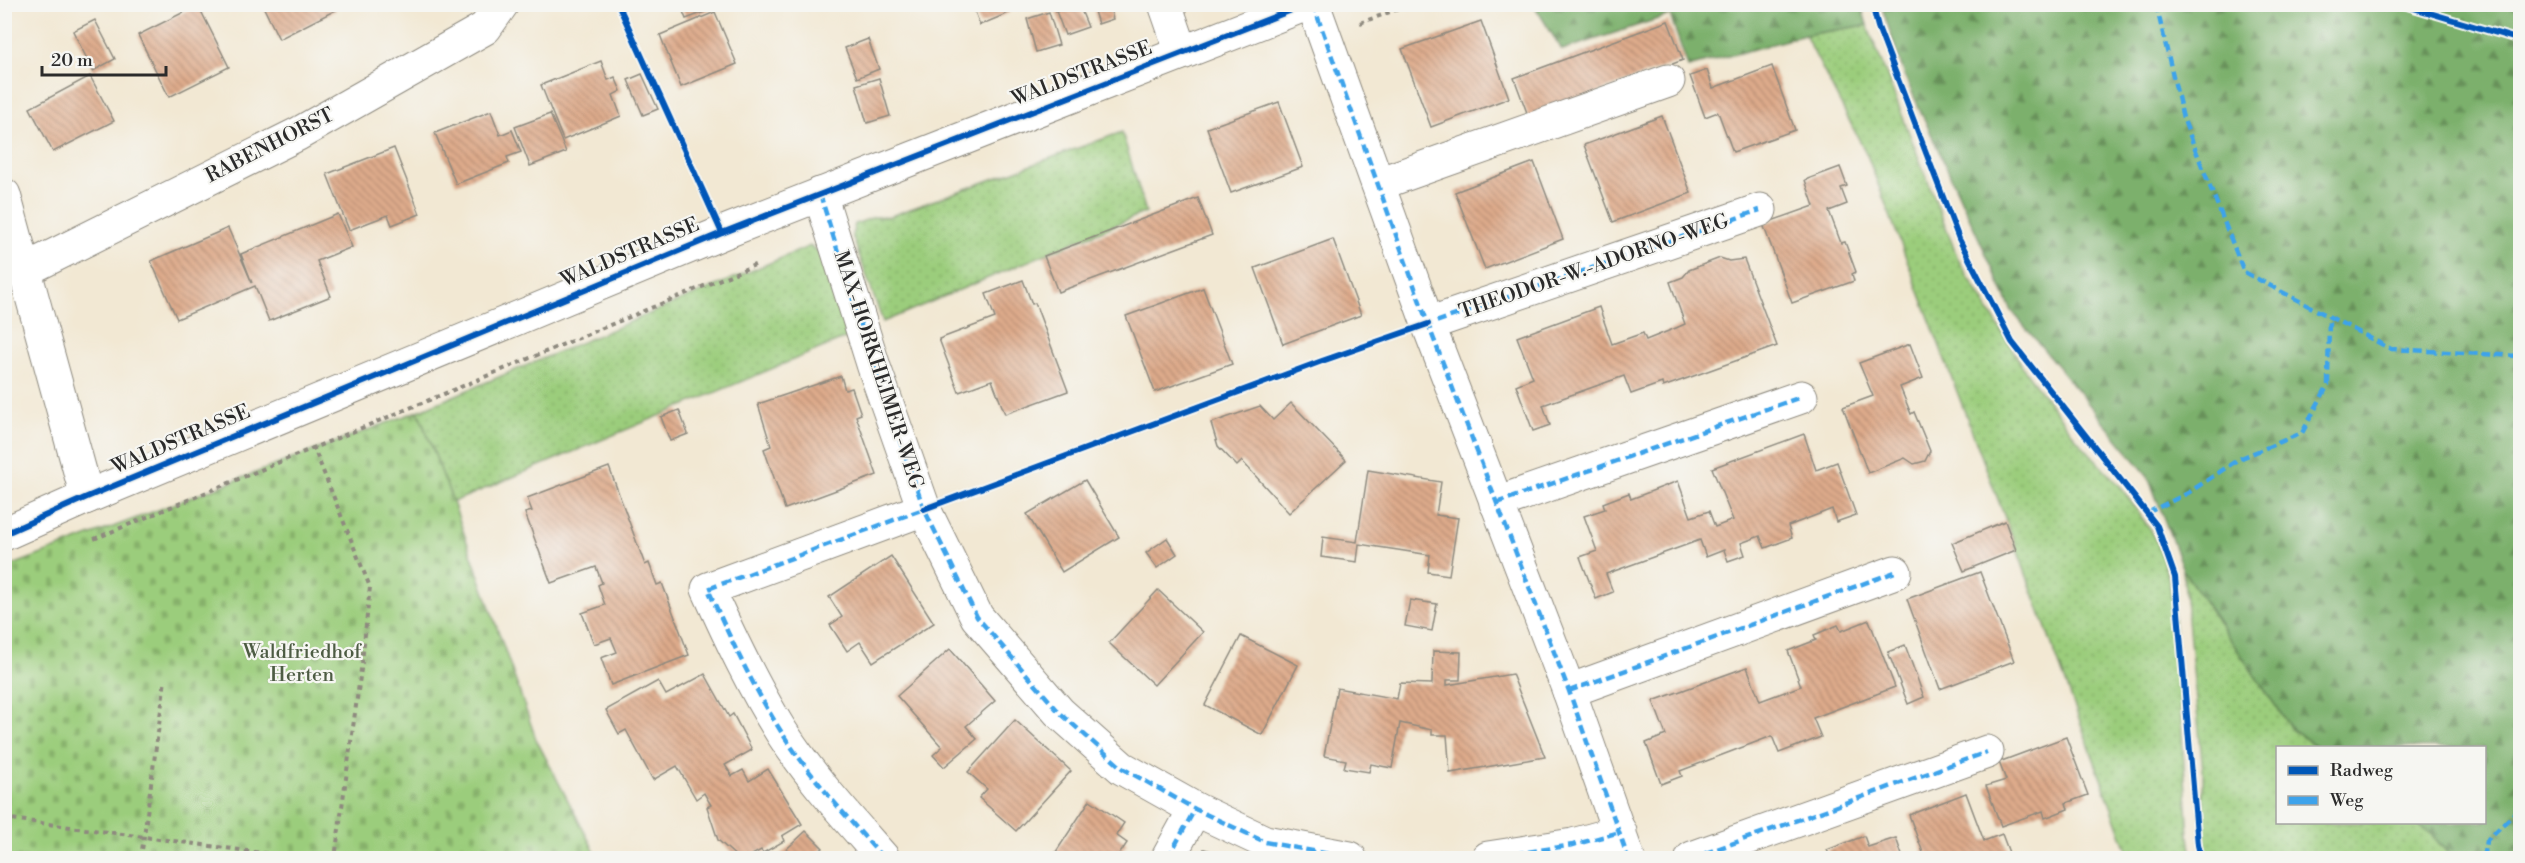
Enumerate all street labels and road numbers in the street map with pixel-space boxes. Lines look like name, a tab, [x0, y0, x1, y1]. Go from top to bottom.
street label: WALDSTRASSE	[1007, 36, 1156, 113]
street label: RABENHORST	[202, 103, 338, 189]
street label: THEODOR-W.-ADORNO-WEG	[1456, 209, 1732, 325]
street label: WALDSTRASSE	[556, 213, 703, 294]
street label: MAX-HORKHEIMER-WEG	[828, 248, 928, 493]
street label: WALDSTRASSE	[107, 400, 254, 481]

